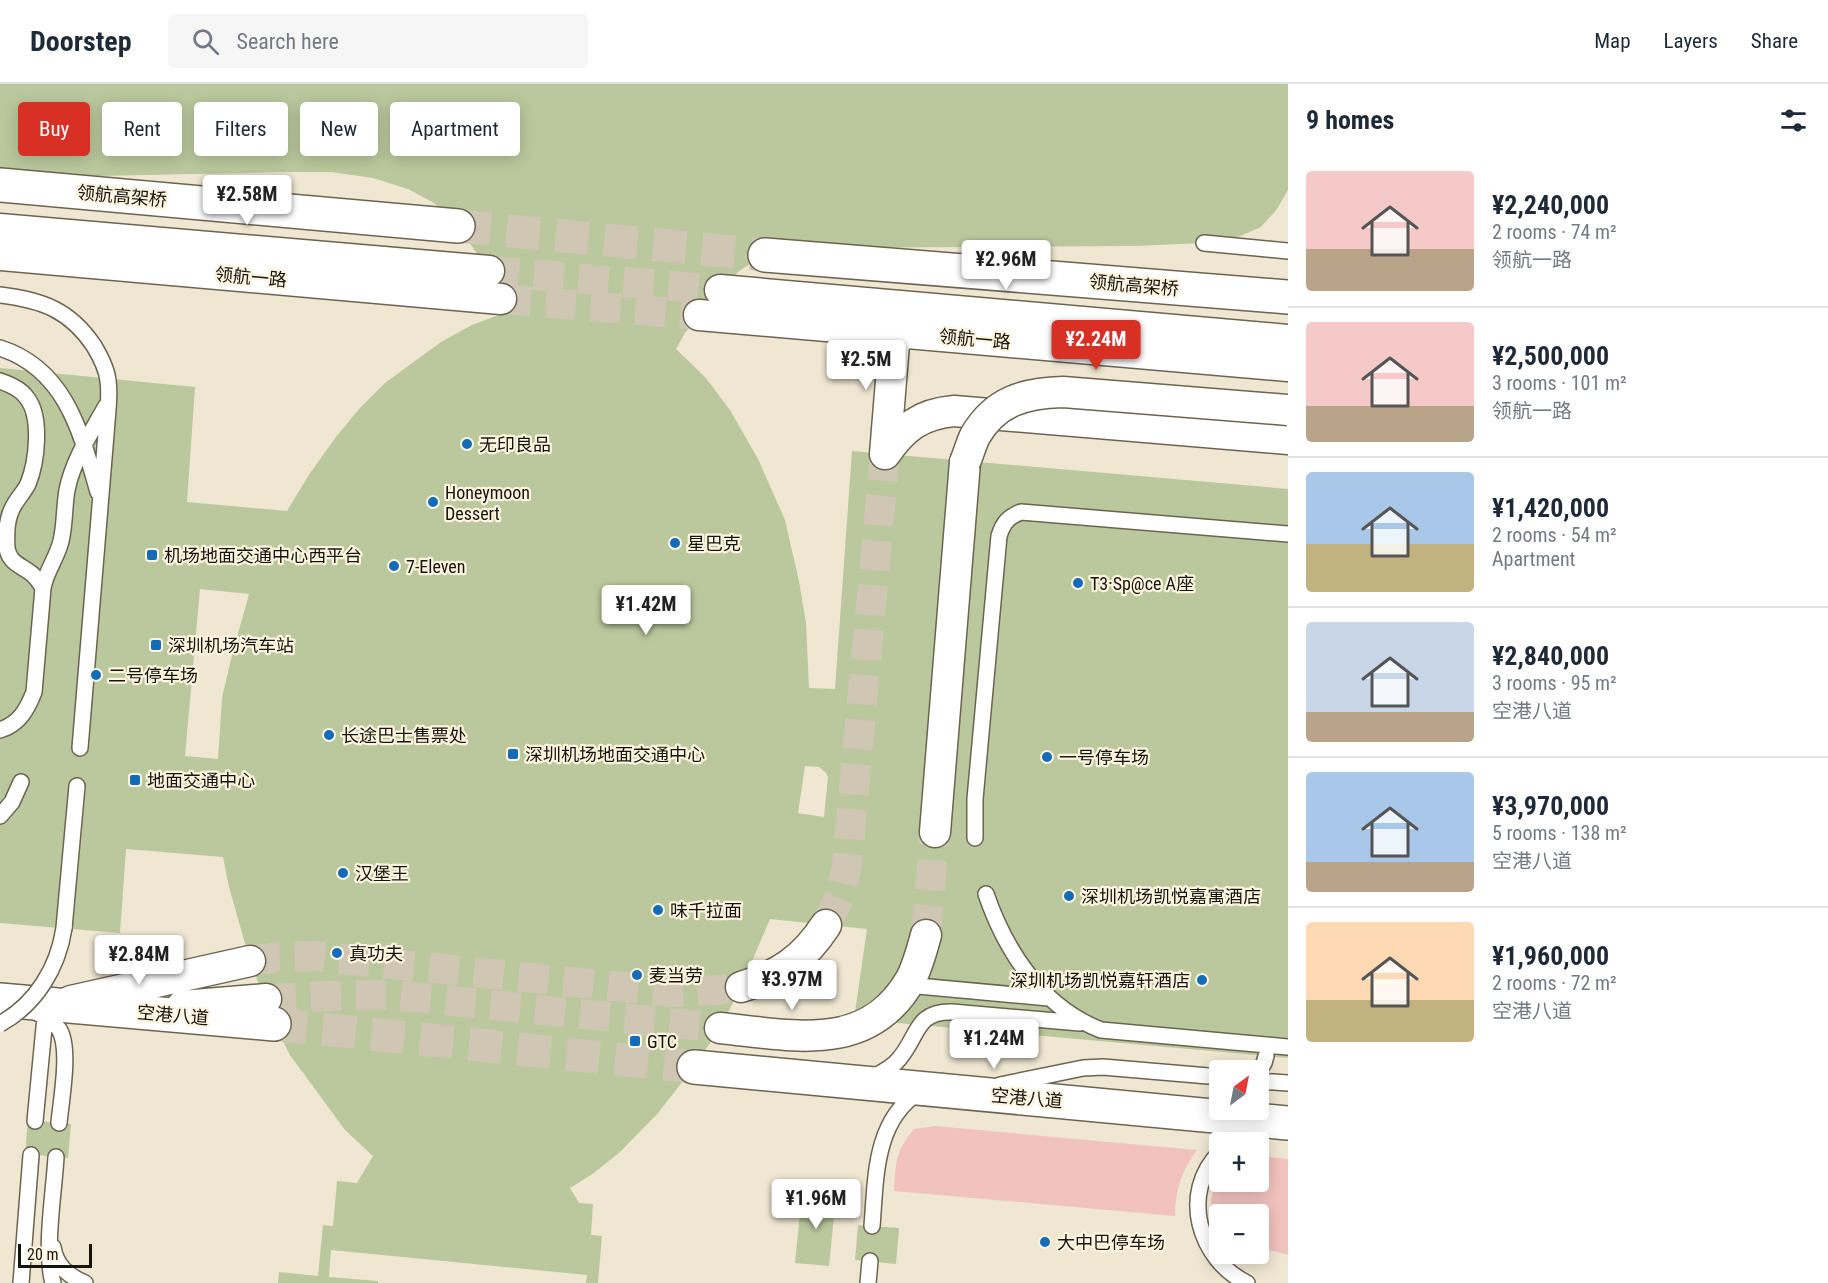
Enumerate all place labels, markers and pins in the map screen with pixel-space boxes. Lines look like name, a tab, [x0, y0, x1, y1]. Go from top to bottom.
pin: ¥2.58M	[198, 175, 296, 226]
pin: ¥2.96M	[957, 240, 1055, 291]
pin: ¥2.24M	[1047, 320, 1145, 371]
pin: ¥2.5M	[824, 340, 908, 391]
place label: 无印良品	[479, 434, 551, 455]
marker: 无印良品	[460, 437, 474, 451]
place label: Honeymoon Dessert	[445, 482, 530, 524]
marker: Honeymoon Dessert	[426, 495, 440, 509]
place label: 星巴克	[687, 533, 741, 554]
marker: 星巴克	[668, 536, 682, 550]
place label: 机场地面交通中心西平台	[164, 545, 362, 566]
marker: 机场地面交通中心西平台	[145, 548, 159, 562]
place label: 7-Eleven	[406, 556, 466, 577]
marker: 7-Eleven	[387, 559, 401, 573]
place label: T3·Sp@ce A座	[1090, 573, 1194, 594]
marker: T3·Sp@ce A座	[1071, 576, 1085, 590]
pin: ¥1.42M	[597, 585, 695, 636]
place label: 深圳机场汽车站	[168, 635, 294, 656]
marker: 深圳机场汽车站	[149, 638, 163, 652]
place label: 二号停车场	[108, 665, 198, 686]
marker: 二号停车场	[89, 668, 103, 682]
place label: 长途巴士售票处	[341, 725, 467, 746]
marker: 长途巴士售票处	[322, 728, 336, 742]
place label: 深圳机场地面交通中心	[525, 744, 705, 765]
marker: 深圳机场地面交通中心	[506, 747, 520, 761]
place label: 一号停车场	[1059, 747, 1149, 768]
marker: 一号停车场	[1040, 750, 1054, 764]
place label: 地面交通中心	[147, 770, 255, 791]
marker: 地面交通中心	[128, 773, 142, 787]
place label: 汉堡王	[355, 863, 409, 884]
marker: 汉堡王	[336, 866, 350, 880]
place label: 深圳机场凯悦嘉寓酒店	[1081, 886, 1261, 907]
marker: 深圳机场凯悦嘉寓酒店	[1062, 889, 1076, 903]
place label: 味千拉面	[670, 900, 742, 921]
marker: 味千拉面	[651, 903, 665, 917]
pin: ¥2.84M	[90, 935, 188, 986]
place label: 真功夫	[349, 943, 403, 964]
marker: 真功夫	[330, 946, 344, 960]
pin: ¥3.97M	[743, 960, 841, 1011]
place label: 麦当劳	[649, 965, 703, 986]
marker: 麦当劳	[630, 968, 644, 982]
place label: 深圳机场凯悦嘉轩酒店	[1010, 970, 1190, 991]
marker: 深圳机场凯悦嘉轩酒店	[1195, 973, 1209, 987]
pin: ¥1.24M	[945, 1019, 1043, 1070]
place label: GTC	[647, 1031, 677, 1052]
marker: GTC	[628, 1034, 642, 1048]
pin: ¥1.96M	[767, 1179, 865, 1230]
place label: 大中巴停车场	[1057, 1232, 1165, 1253]
marker: 大中巴停车场	[1038, 1235, 1052, 1249]

